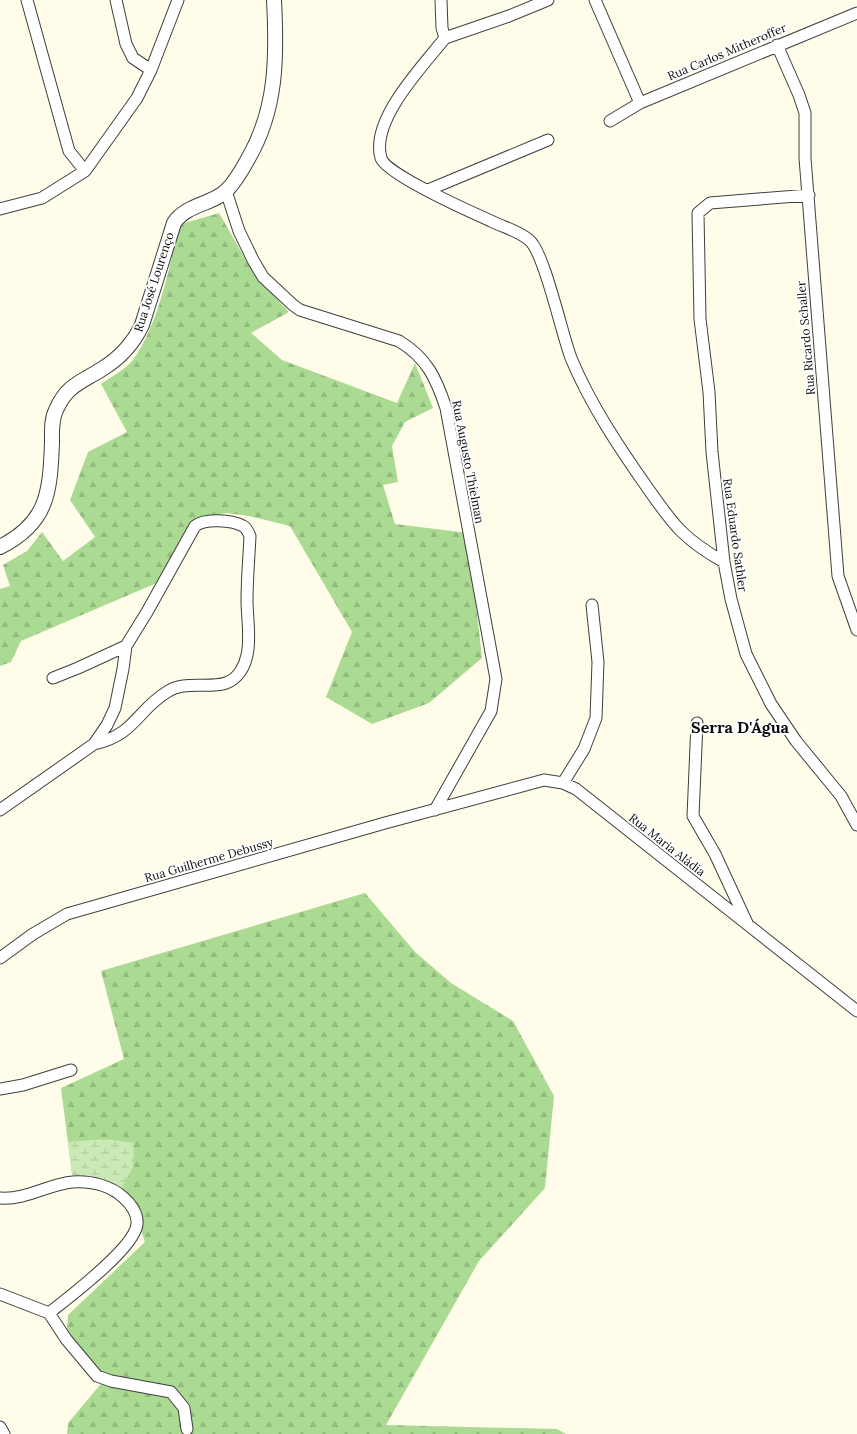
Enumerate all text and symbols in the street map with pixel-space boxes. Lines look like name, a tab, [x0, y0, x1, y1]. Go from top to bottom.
street label: Rua Carlos Mitheroffer	[665, 19, 789, 83]
street label: Rua José Lourenço	[130, 230, 177, 334]
street label: Rua Ricardo Schaller	[793, 279, 818, 396]
street label: Rua Augusto Thielman	[449, 399, 488, 525]
street label: Rua Eduardo Sathler	[720, 477, 751, 593]
district label: Serra D'Água	[691, 717, 790, 737]
street label: Rua Maria Aládia	[626, 810, 709, 879]
street label: Rua Guilherme Debussy	[143, 834, 276, 885]

